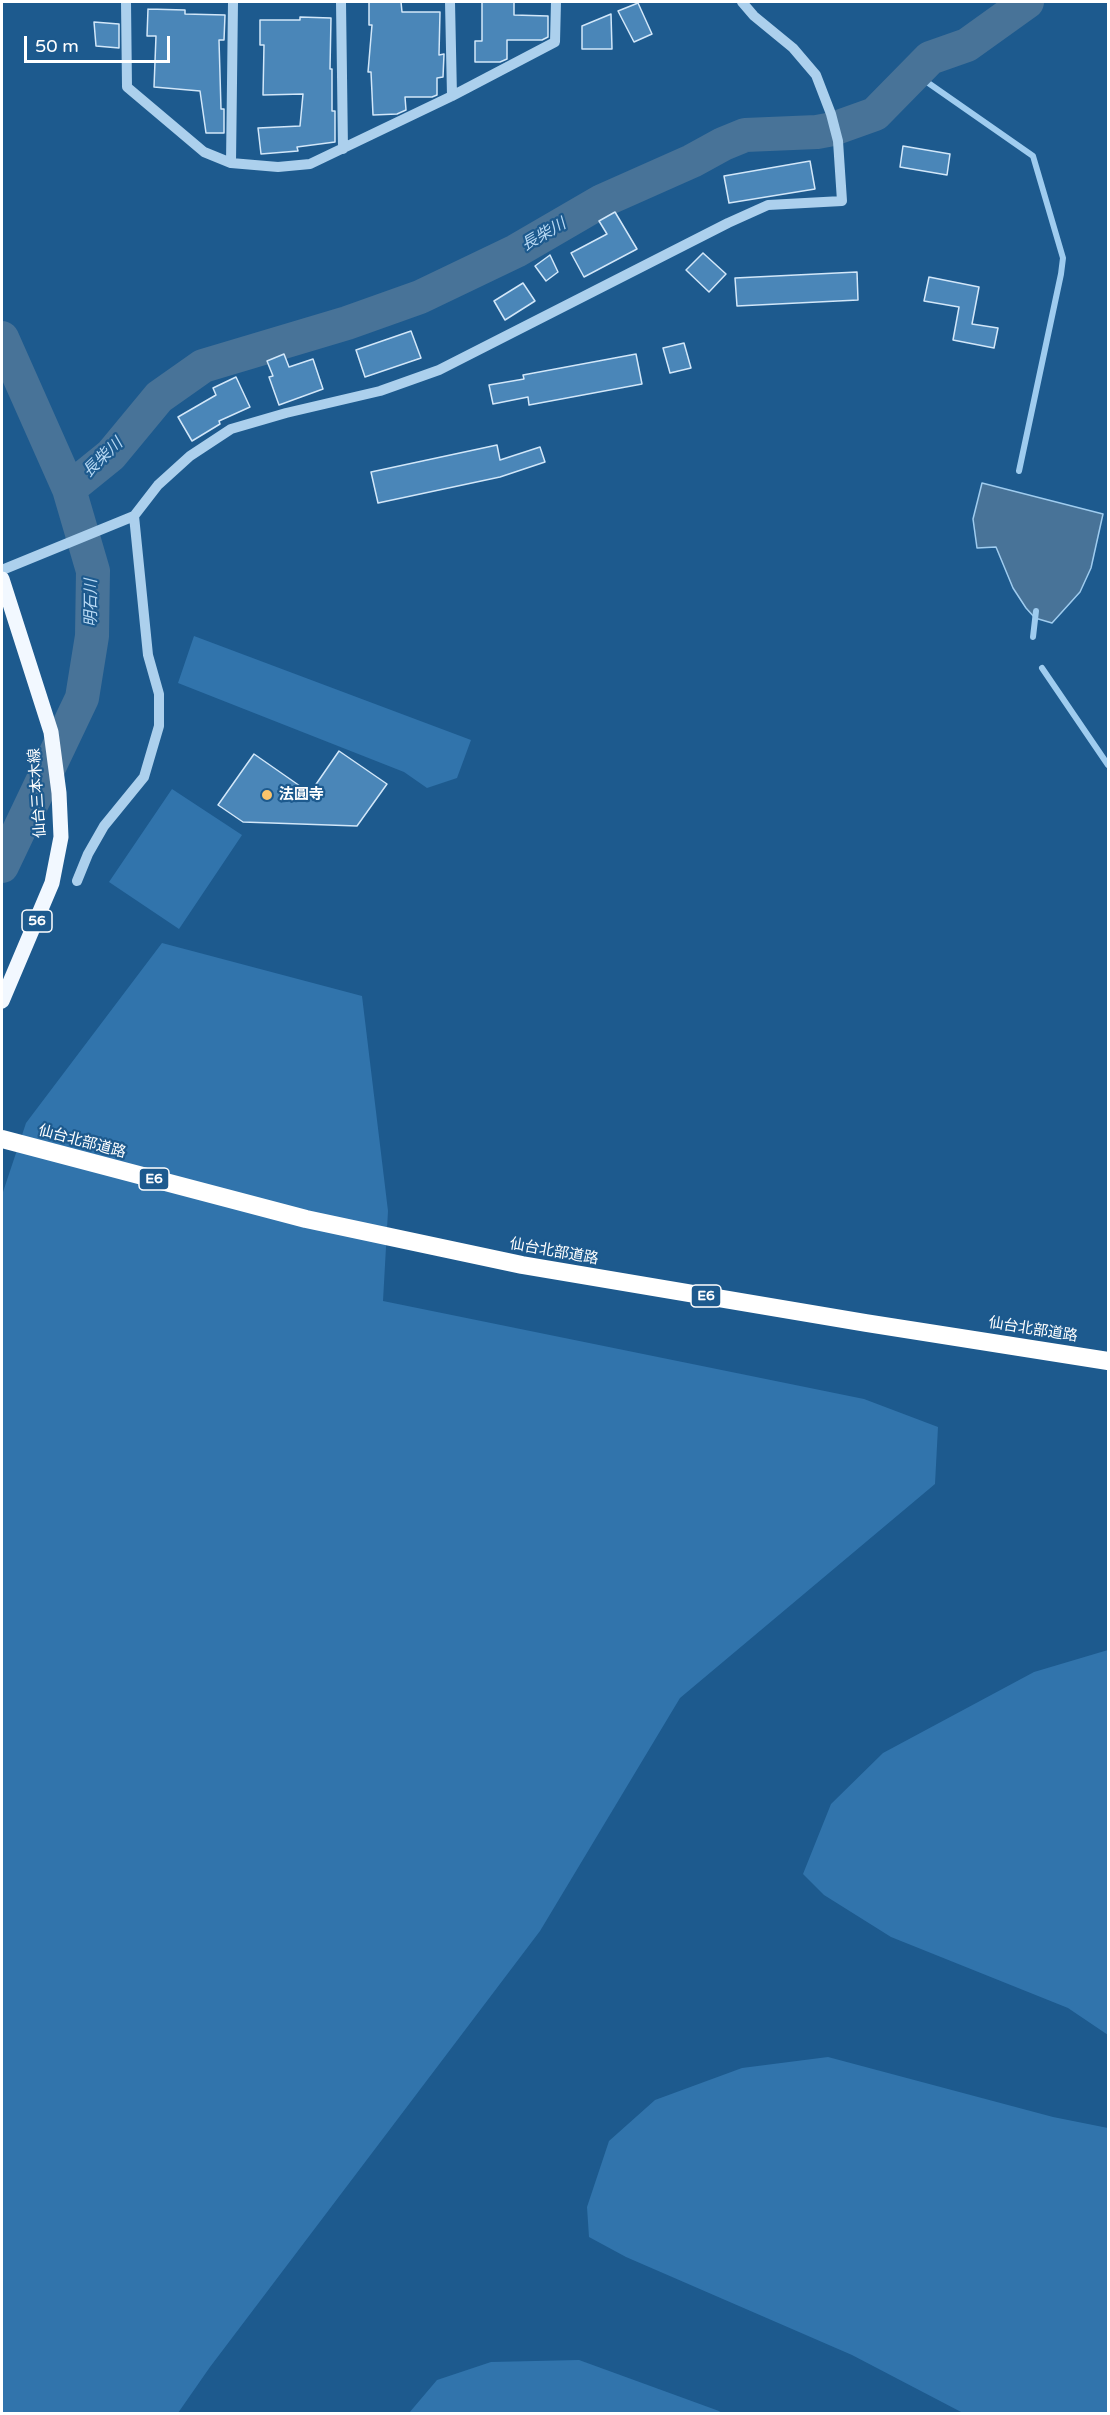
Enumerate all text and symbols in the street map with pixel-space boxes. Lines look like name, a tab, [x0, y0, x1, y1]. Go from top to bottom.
scale bar	[27, 24, 172, 62]
text: 50 m	[35, 35, 79, 57]
water label: 長柴川	[518, 215, 570, 255]
water label: 長柴川	[79, 434, 127, 482]
water label: 明石川	[82, 579, 102, 627]
street label: 仙台三本木線	[26, 747, 50, 839]
place label: 法圓寺	[279, 786, 324, 804]
marker: 法圓寺	[260, 788, 274, 802]
road number: 56	[22, 910, 52, 932]
street label: 仙台北部道路	[36, 1122, 128, 1162]
road number: E6	[139, 1168, 169, 1190]
street label: 仙台北部道路	[508, 1235, 600, 1269]
road number: E6	[691, 1285, 721, 1307]
street label: 仙台北部道路	[987, 1314, 1079, 1346]

